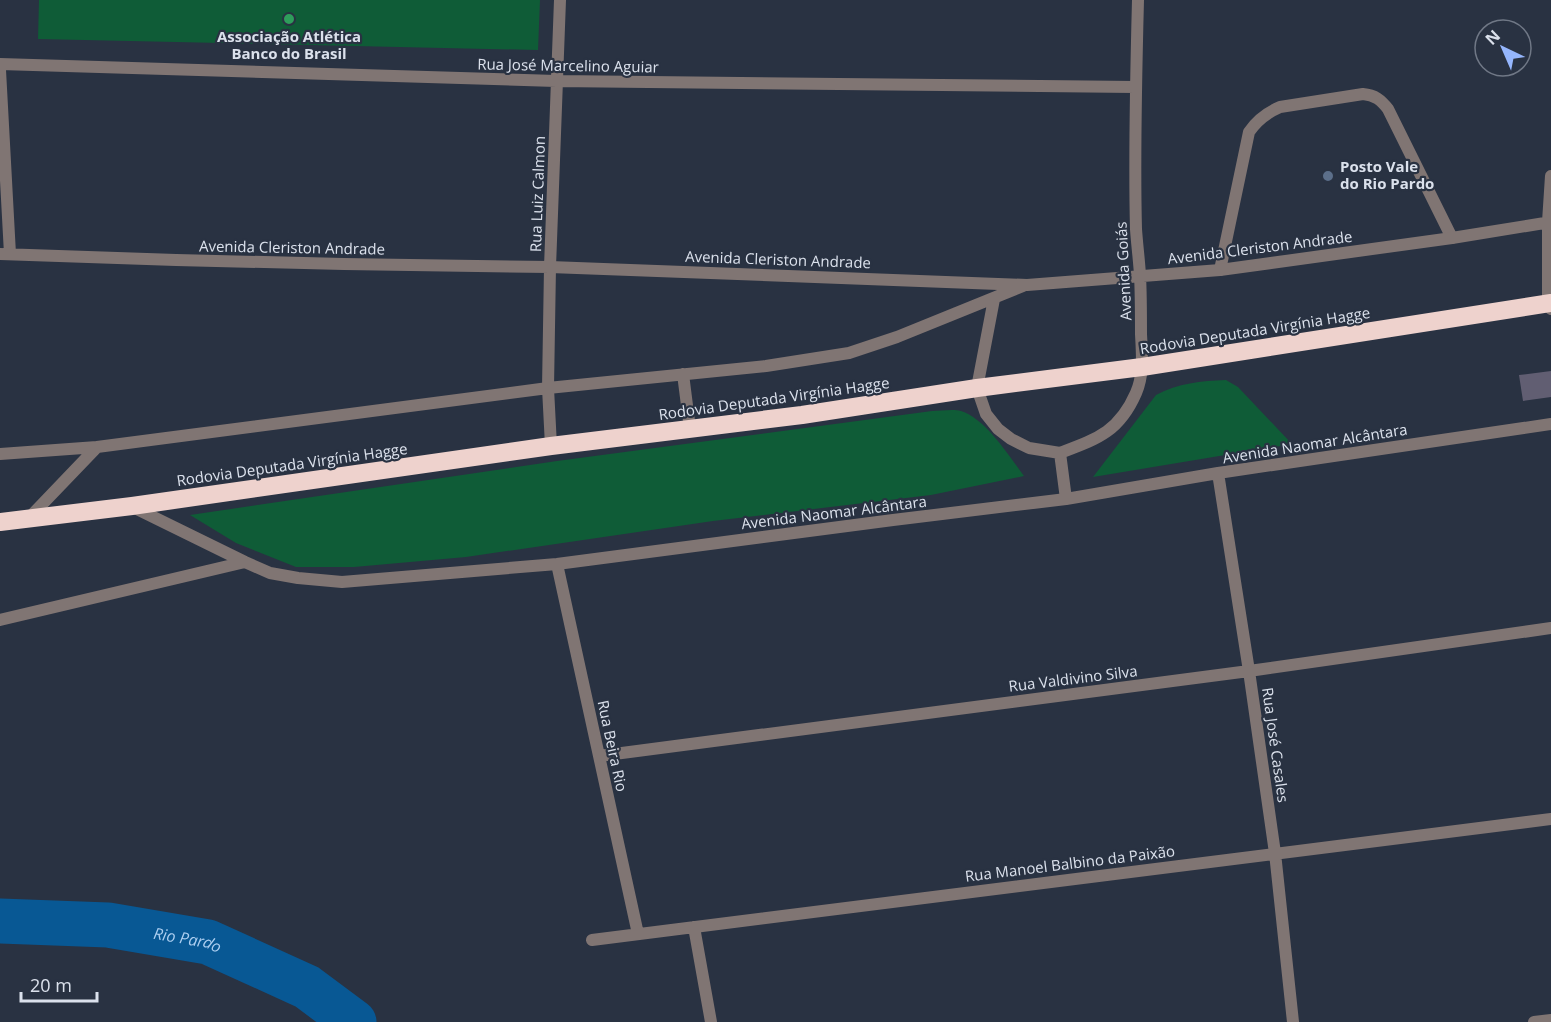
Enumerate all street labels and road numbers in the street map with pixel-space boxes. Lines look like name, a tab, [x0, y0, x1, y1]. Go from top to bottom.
street label: Rua José Marcelino Aguiar	[477, 53, 659, 77]
street label: Rua Luiz Calmon	[525, 136, 549, 252]
street label: Avenida Goiás	[1110, 221, 1136, 321]
street label: Avenida Cleriston Andrade	[1166, 226, 1353, 268]
street label: Avenida Cleriston Andrade	[199, 235, 385, 259]
street label: Avenida Cleriston Andrade	[685, 246, 871, 272]
street label: Rodovia Deputada Virgínia Hagge	[1138, 302, 1371, 358]
street label: Rodovia Deputada Virgínia Hagge	[657, 372, 891, 424]
street label: Avenida Naomar Alcântara	[1221, 419, 1409, 468]
street label: Rodovia Deputada Virgínia Hagge	[175, 438, 409, 490]
street label: Avenida Naomar Alcântara	[740, 491, 928, 533]
street label: Rua Valdivino Silva	[1007, 660, 1138, 696]
street label: Rua José Casales	[1258, 686, 1294, 804]
street label: Rua Beira Rio	[594, 698, 632, 793]
street label: Rua Manoel Balbino da Paixão	[964, 840, 1176, 886]

